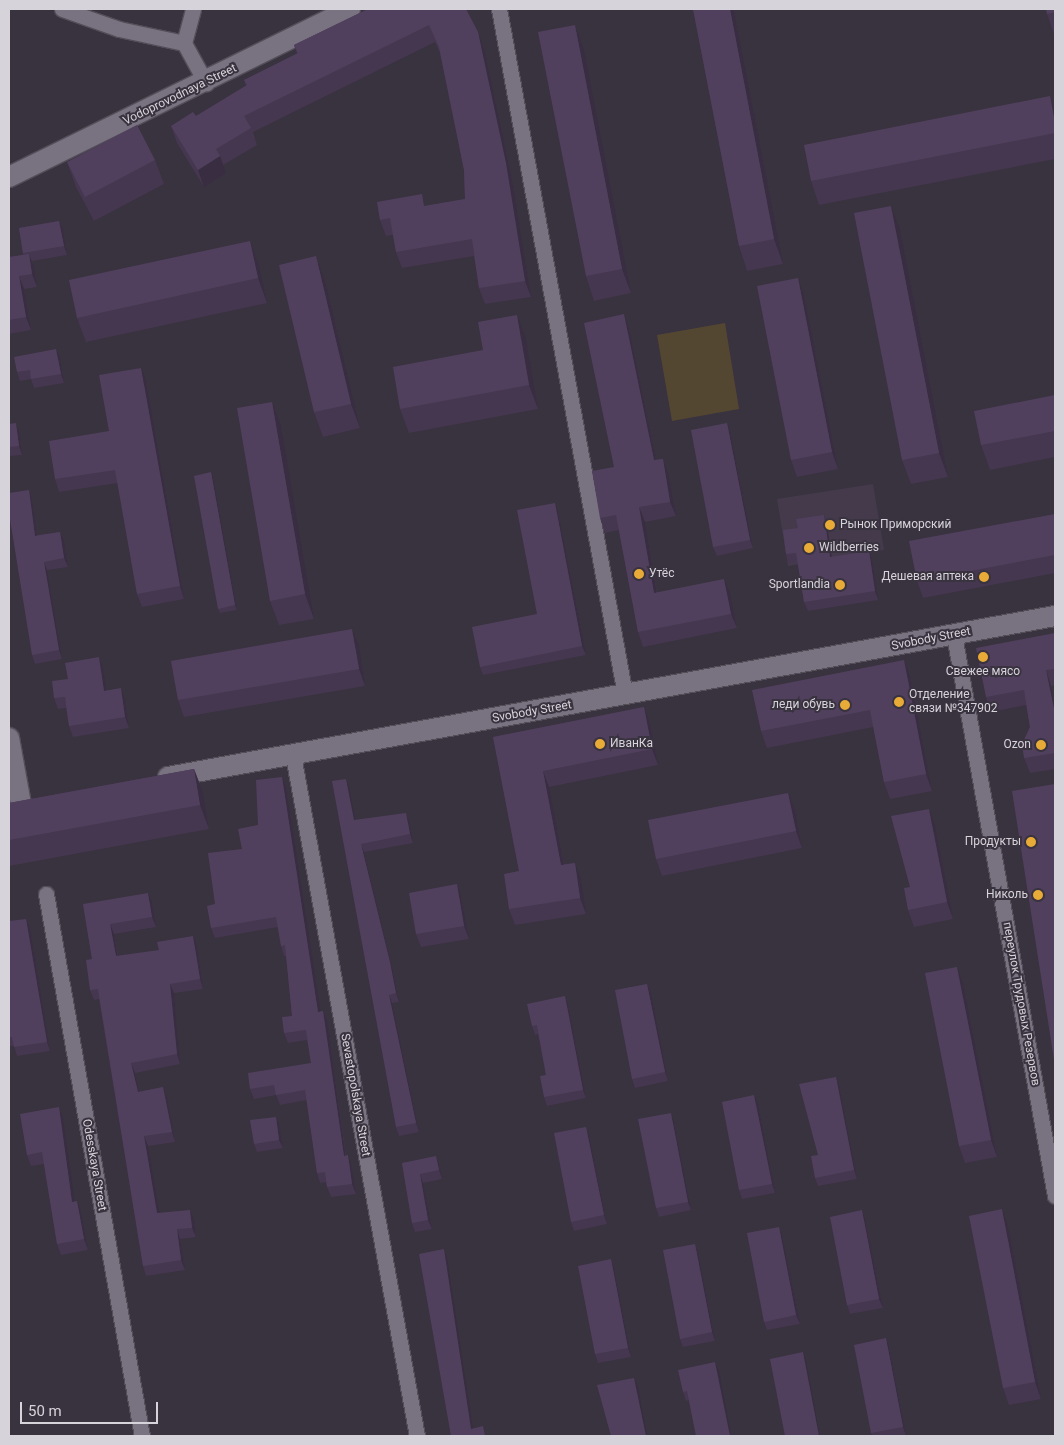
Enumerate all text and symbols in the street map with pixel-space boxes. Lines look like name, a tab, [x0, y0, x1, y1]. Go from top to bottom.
street label: Vodoprovodnaya Street	[121, 61, 239, 129]
place label: Рынок Приморский	[840, 518, 951, 532]
marker: Рынок Приморский	[824, 519, 836, 531]
place label: Wildberries	[819, 541, 879, 555]
marker: Wildberries	[803, 542, 815, 554]
place label: Утёс	[649, 567, 674, 581]
marker: Утёс	[633, 568, 645, 580]
place label: Дешевая аптека	[881, 570, 974, 584]
marker: Дешевая аптека	[978, 571, 990, 583]
place label: Sportlandia	[769, 578, 830, 592]
marker: Sportlandia	[834, 579, 846, 591]
street label: Svobody Street	[890, 624, 972, 654]
marker: Свежее мясо	[977, 651, 989, 663]
place label: Свежее мясо	[946, 665, 1020, 679]
place label: Отделение связи №347902	[909, 688, 998, 716]
marker: Отделение связи №347902	[893, 696, 905, 708]
street label: Svobody Street	[491, 698, 573, 726]
place label: леди обувь	[772, 698, 835, 712]
marker: леди обувь	[839, 699, 851, 711]
place label: ИванКа	[610, 737, 653, 751]
marker: ИванКа	[594, 738, 606, 750]
place label: Ozon	[1003, 738, 1031, 752]
marker: Ozon	[1035, 739, 1047, 751]
place label: Продукты	[965, 835, 1021, 849]
marker: Продукты	[1025, 836, 1037, 848]
place label: Николь	[986, 888, 1028, 902]
marker: Николь	[1032, 889, 1044, 901]
street label: переулок Трудовых Резервов	[999, 921, 1043, 1087]
street label: Sevastopolskaya Street	[337, 1032, 373, 1158]
street label: Odesskaya Street	[79, 1118, 109, 1212]
scale bar	[22, 1392, 160, 1424]
text: 50 m	[28, 1402, 62, 1420]

